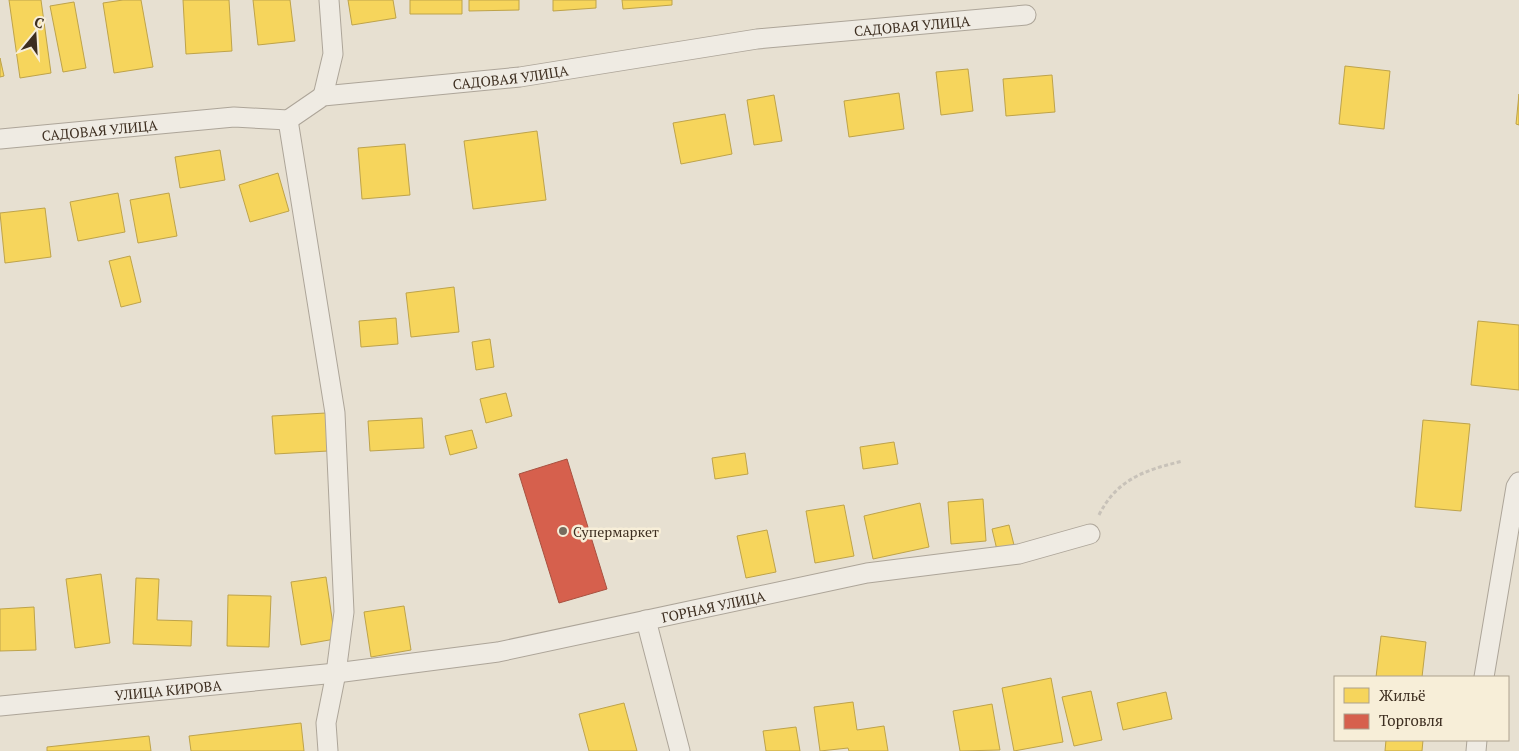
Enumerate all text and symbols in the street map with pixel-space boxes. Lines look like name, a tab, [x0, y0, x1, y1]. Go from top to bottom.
north arrow	[10, 10, 60, 60]
street label: САДОВАЯ УЛИЦА	[853, 11, 971, 40]
text: С	[32, 12, 46, 33]
street label: САДОВАЯ УЛИЦА	[452, 60, 570, 93]
street label: САДОВАЯ УЛИЦА	[41, 115, 159, 145]
place label: Супермаркет	[573, 522, 659, 541]
marker: Супермаркет	[557, 525, 569, 537]
street label: ГОРНАЯ УЛИЦА	[659, 585, 767, 626]
street label: УЛИЦА КИРОВА	[114, 675, 223, 704]
legend	[1334, 676, 1509, 741]
text: Жильё	[1379, 685, 1426, 705]
text: Торговля	[1379, 710, 1443, 730]

